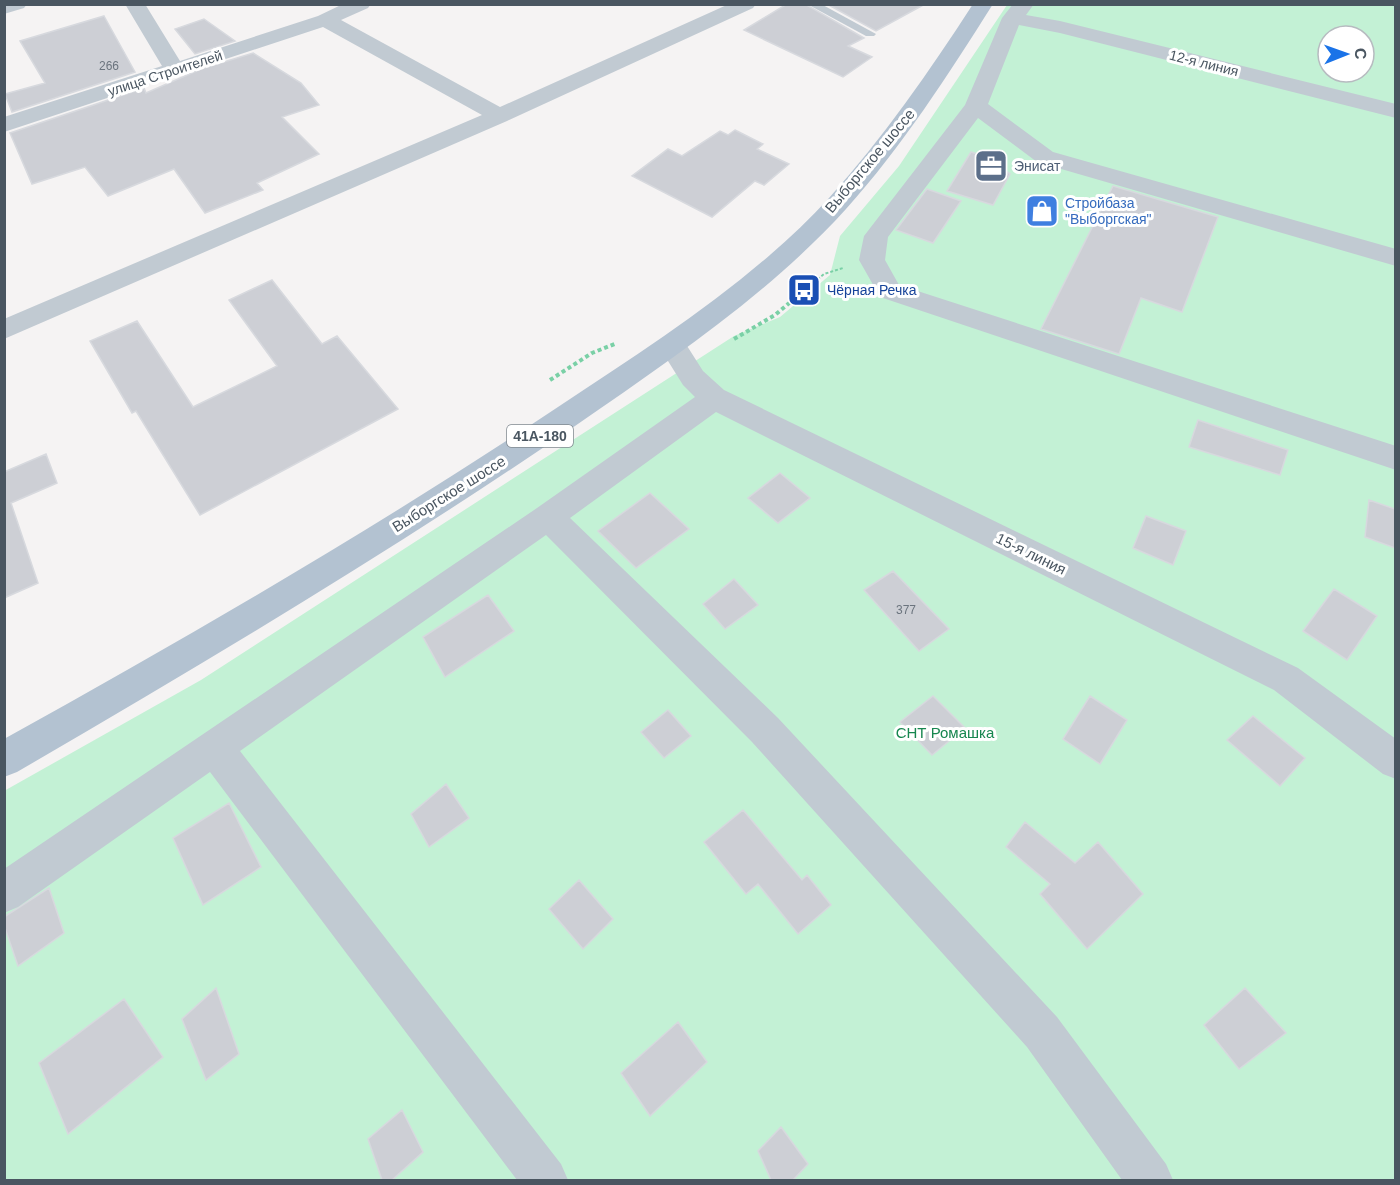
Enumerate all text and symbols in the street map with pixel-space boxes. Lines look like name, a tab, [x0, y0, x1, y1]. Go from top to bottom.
north arrow	[1316, 24, 1376, 84]
street label: улица Строителей	[106, 47, 224, 99]
street label: 12-я линия	[1168, 47, 1240, 79]
text: С	[1352, 48, 1369, 60]
house number: 266	[99, 59, 119, 73]
street label: Выборгское шоссе	[821, 105, 918, 216]
office icon: Энисат	[973, 148, 1009, 184]
place label: Энисат	[1014, 158, 1061, 174]
shop icon: Стройбаза "Выборгская"	[1024, 193, 1060, 229]
place label: Стройбаза "Выборгская"	[1065, 195, 1152, 227]
bus stop icon: Чёрная Речка	[786, 272, 822, 308]
place label: Чёрная Речка	[827, 282, 917, 298]
road number: 41А-180	[507, 425, 573, 447]
street label: Выборгское шоссе	[389, 452, 508, 535]
street label: 15-я линия	[993, 529, 1069, 578]
house number: 377	[896, 603, 916, 617]
park label: СНТ Ромашка	[896, 724, 995, 741]

